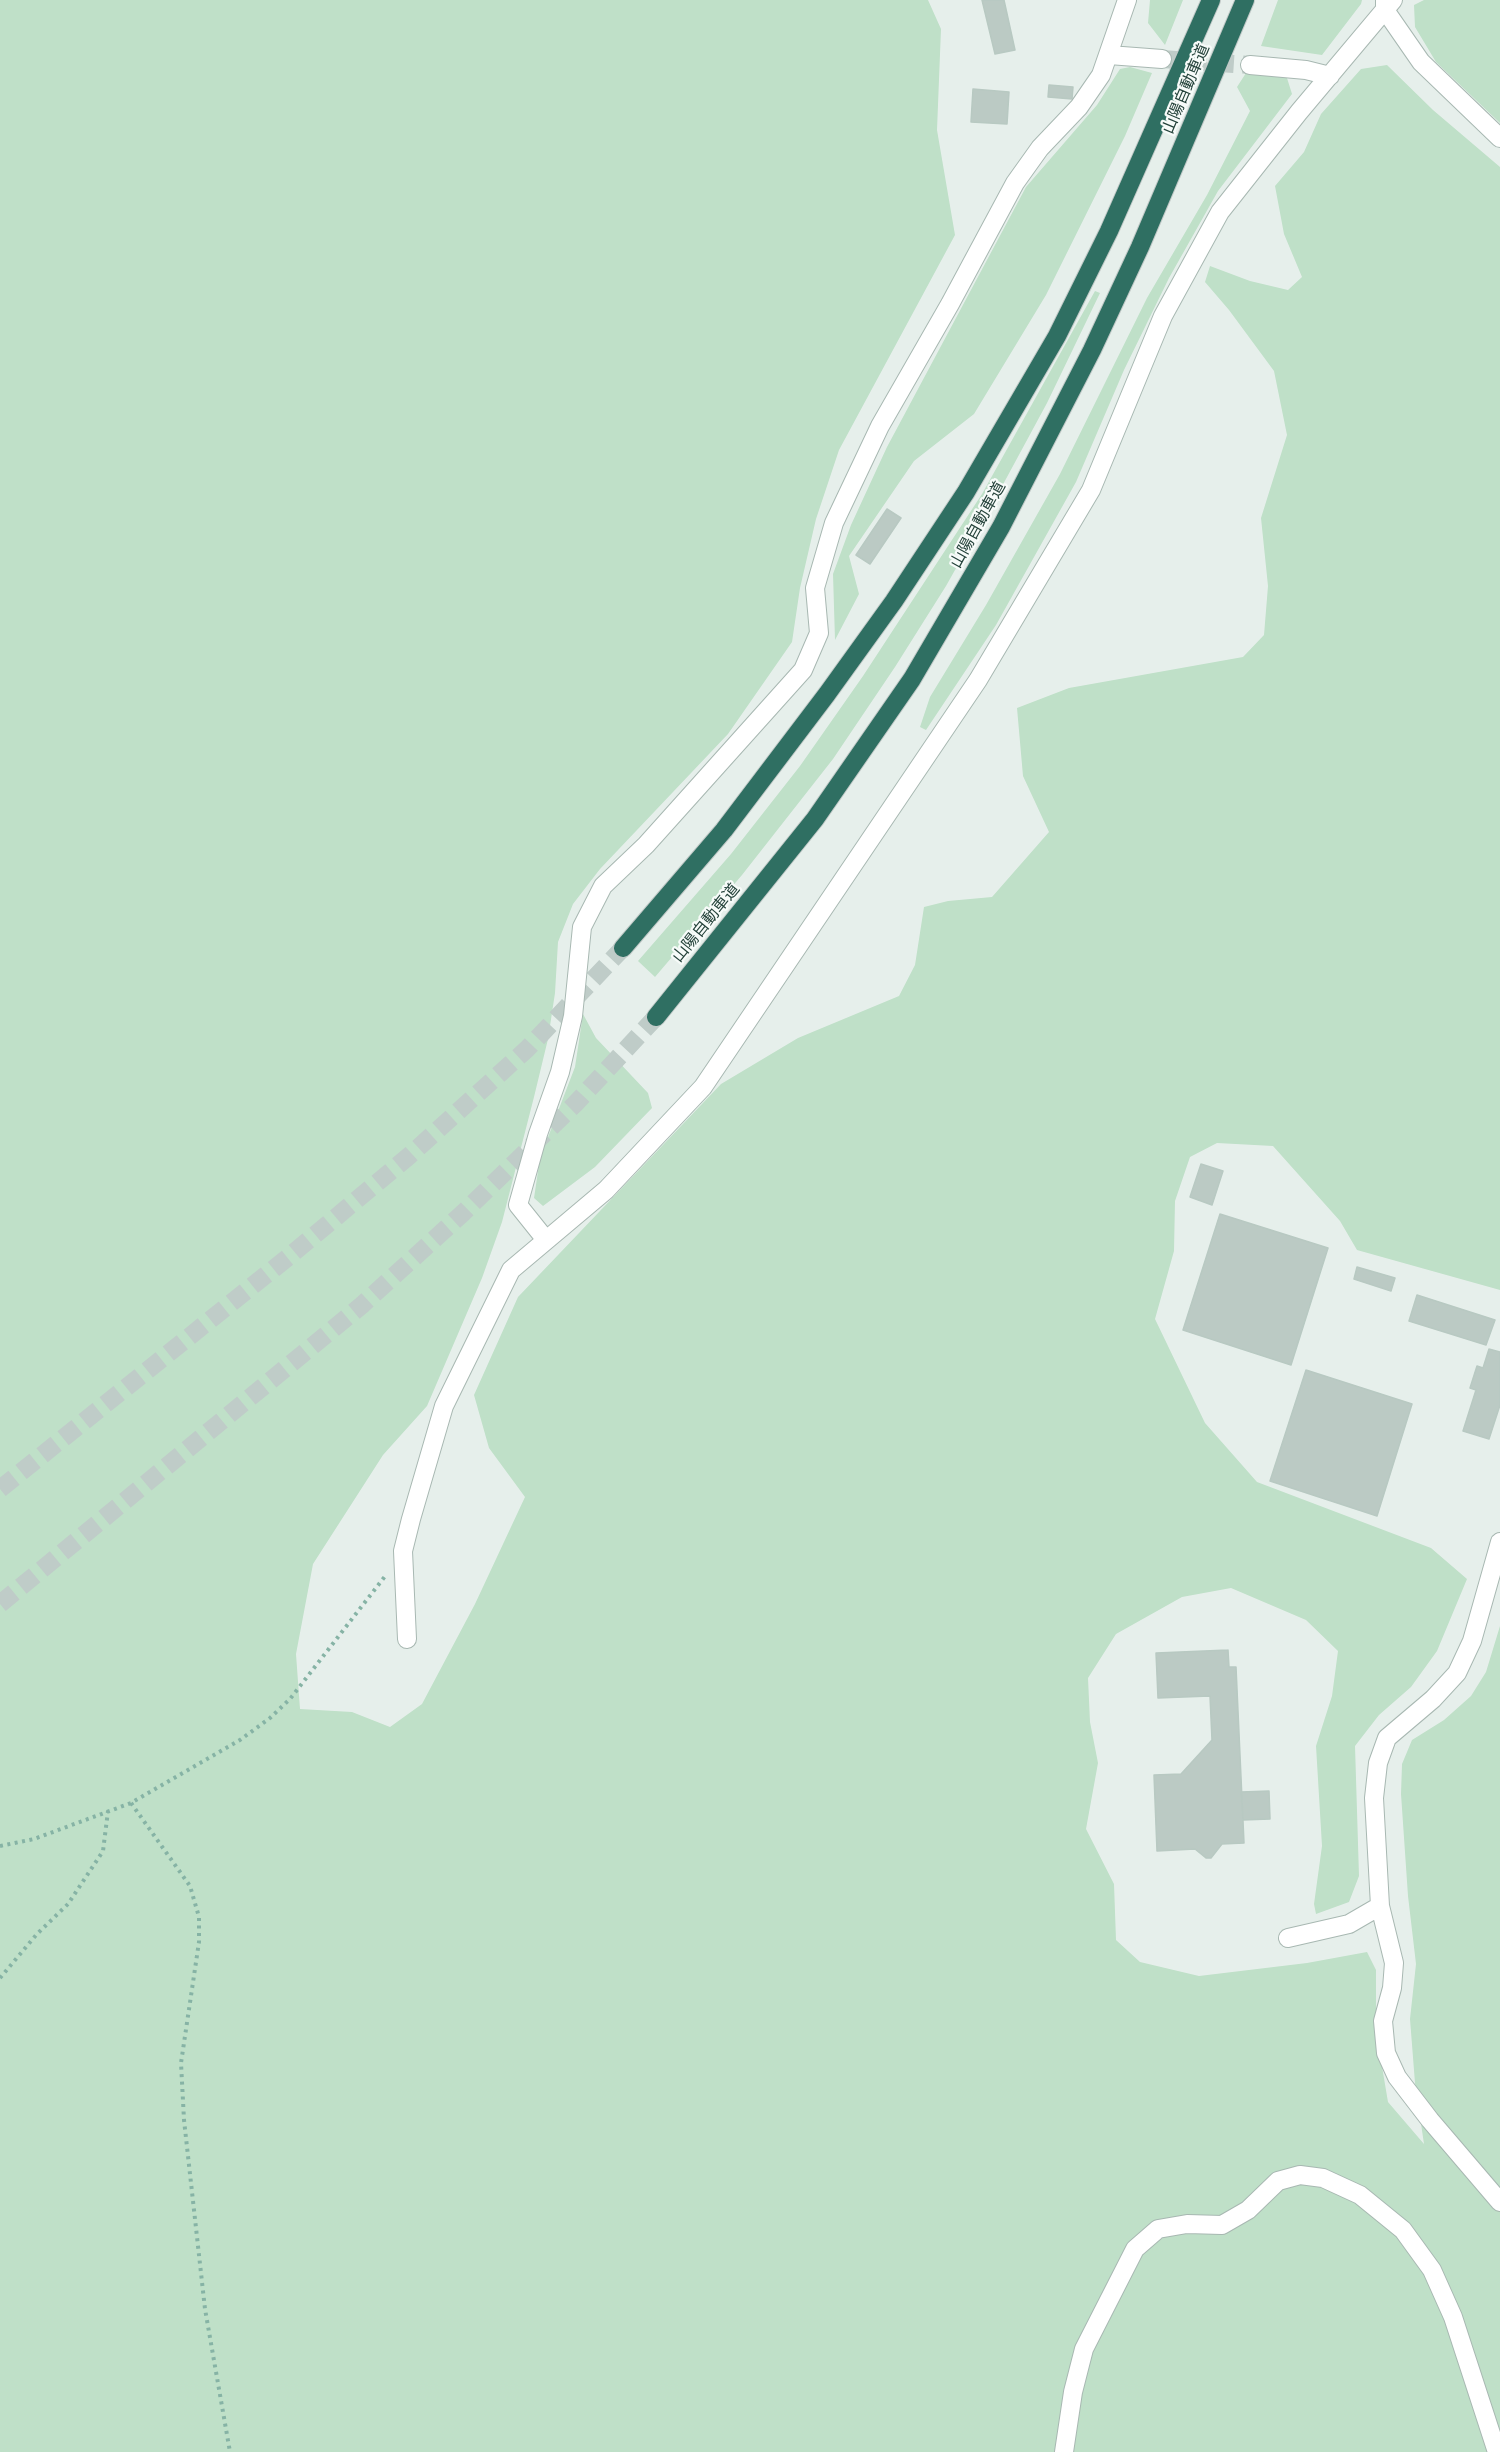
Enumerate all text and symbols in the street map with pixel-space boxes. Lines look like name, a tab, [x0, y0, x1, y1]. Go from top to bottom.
street label: 山陽自動車道	[1158, 41, 1214, 137]
street label: 山陽自動車道	[946, 478, 1010, 572]
street label: 山陽自動車道	[668, 880, 744, 966]

